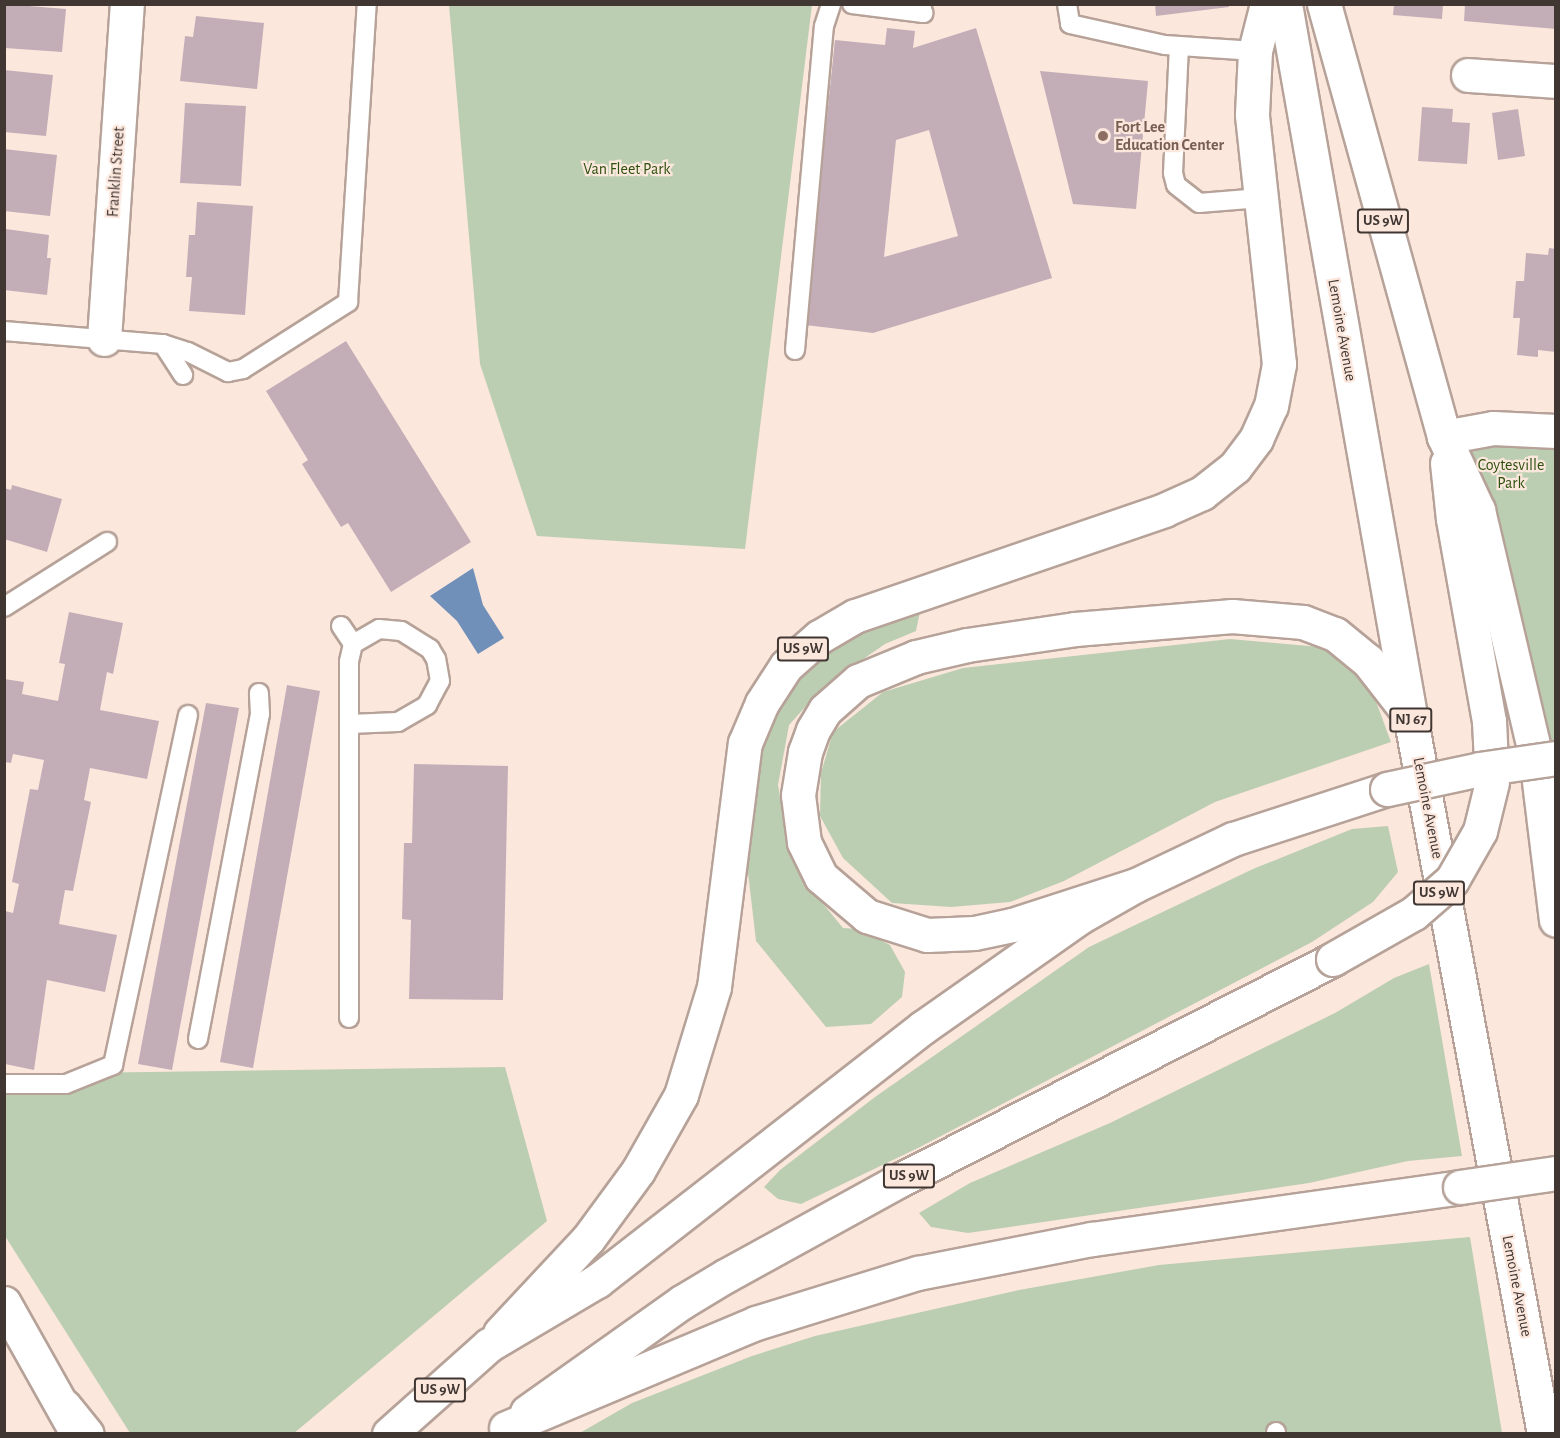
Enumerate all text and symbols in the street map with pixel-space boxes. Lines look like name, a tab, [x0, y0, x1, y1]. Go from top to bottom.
place label: Fort Lee Education Center	[1115, 117, 1224, 155]
street label: Franklin Street	[103, 126, 129, 218]
marker: Fort Lee Education Center	[1096, 129, 1110, 143]
park label: Van Fleet Park	[583, 159, 671, 179]
road number: US 9W	[1356, 209, 1410, 233]
street label: Lemoine Avenue	[1324, 277, 1360, 383]
park label: Coytesville Park	[1478, 455, 1544, 493]
road number: US 9W	[776, 637, 830, 661]
road number: NJ 67	[1388, 708, 1434, 732]
street label: Lemoine Avenue	[1409, 755, 1447, 861]
road number: US 9W	[1412, 881, 1466, 905]
road number: US 9W	[882, 1164, 936, 1188]
street label: Lemoine Avenue	[1498, 1233, 1536, 1339]
road number: US 9W	[413, 1378, 467, 1402]

